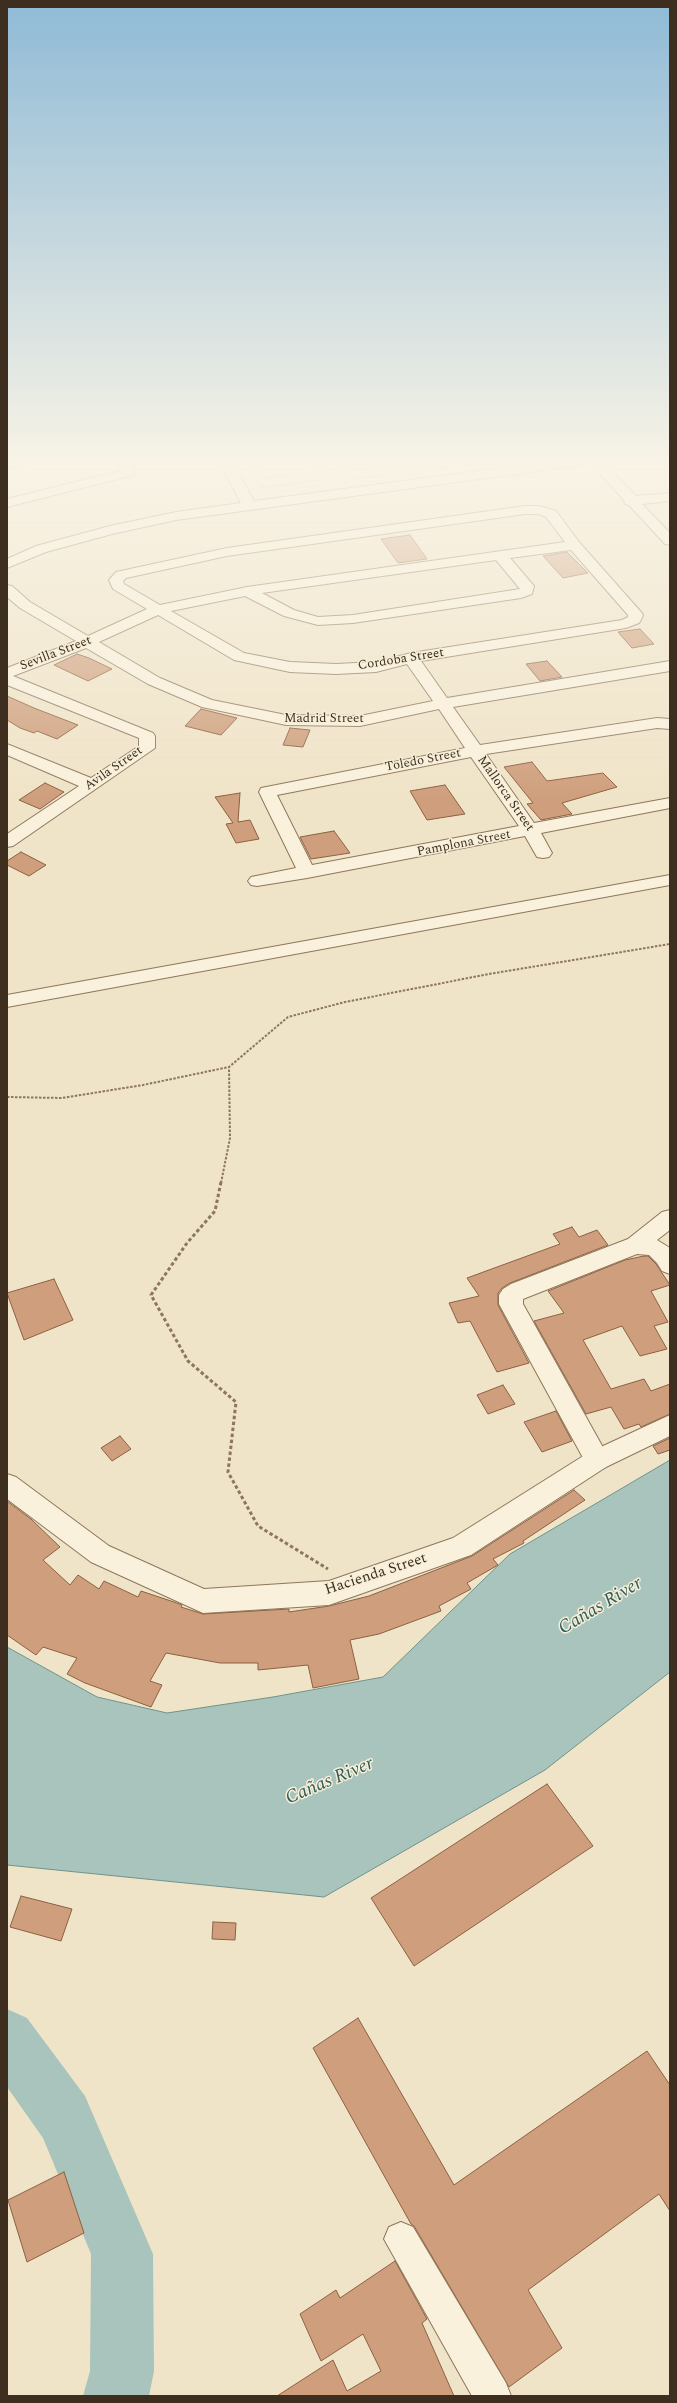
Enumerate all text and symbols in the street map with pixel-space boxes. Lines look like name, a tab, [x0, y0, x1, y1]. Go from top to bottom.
street label: Sevilla Street	[18, 633, 94, 675]
street label: Cordoba Street	[357, 645, 445, 675]
street label: Madrid Street	[284, 711, 364, 727]
street label: Avila Street	[82, 743, 146, 795]
street label: Toledo Street	[384, 746, 462, 776]
street label: Mallorca Street	[473, 753, 537, 835]
street label: Pamplona Street	[416, 827, 512, 861]
street label: Hacienda Street	[323, 1550, 429, 1600]
water label: Cañas River	[555, 1573, 647, 1641]
water label: Cañas River	[283, 1753, 377, 1811]

